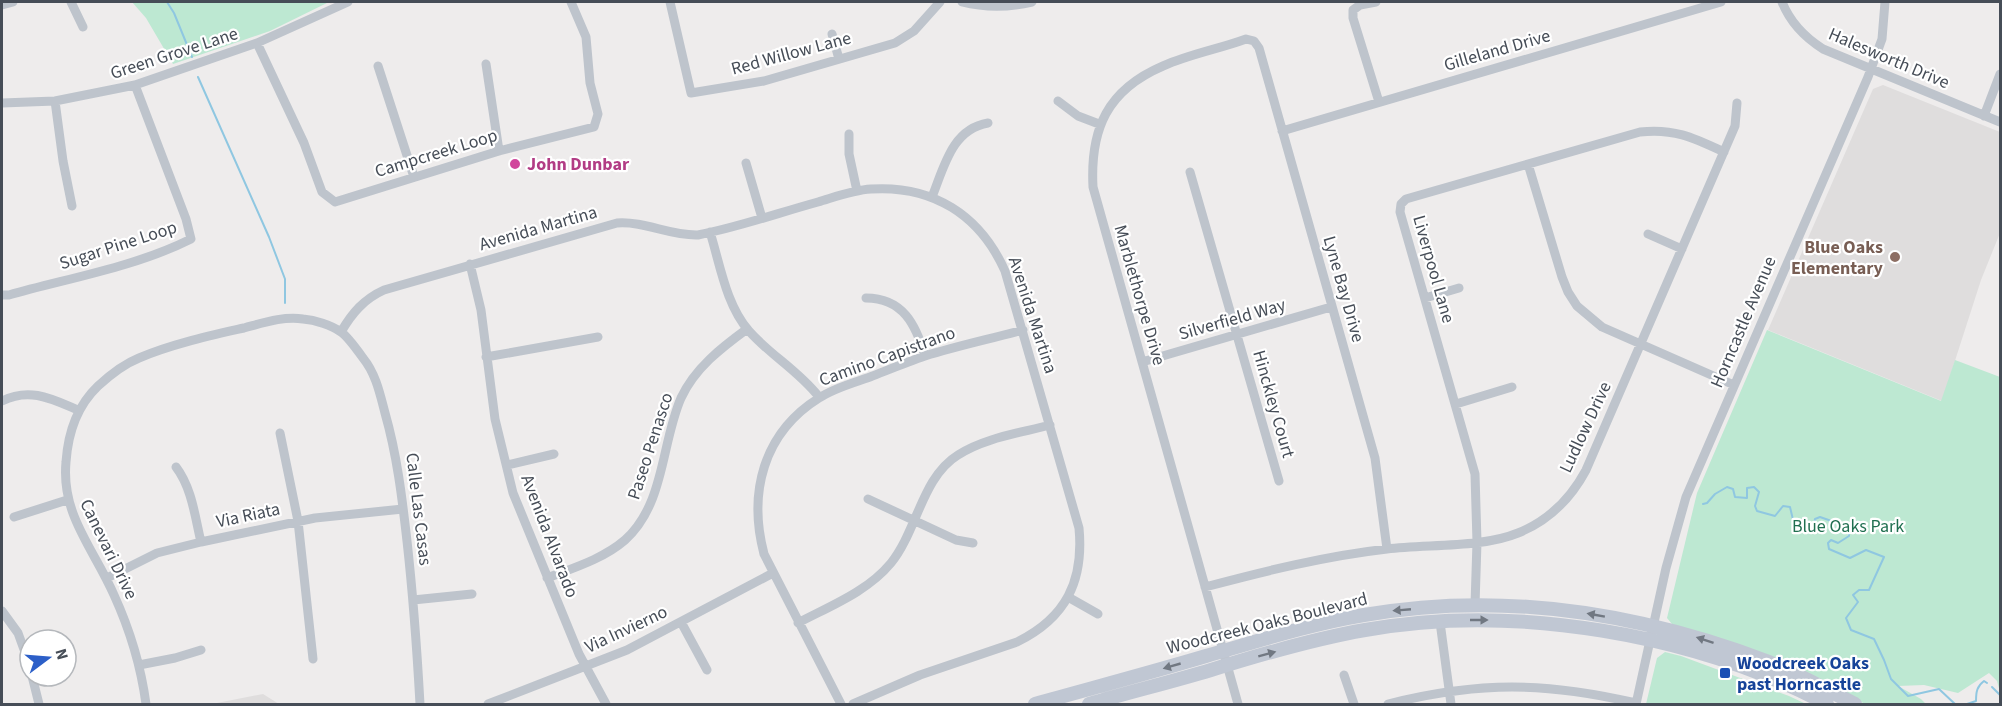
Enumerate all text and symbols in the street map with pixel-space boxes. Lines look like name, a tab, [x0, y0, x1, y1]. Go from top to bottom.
street label: Green Grove Lane	[107, 21, 241, 86]
street label: Halesworth Drive	[1824, 22, 1953, 95]
street label: Gilleland Drive	[1441, 23, 1553, 78]
street label: Red Willow Lane	[728, 25, 854, 81]
street label: Campcreek Loop	[372, 123, 501, 184]
place label: John Dunbar	[527, 152, 630, 177]
marker: John Dunbar	[508, 157, 522, 171]
street label: Avenida Martina	[476, 200, 600, 257]
street label: Liverpool Lane	[1406, 212, 1461, 326]
street label: Sugar Pine Loop	[56, 215, 180, 276]
street label: Marblethorpe Drive	[1108, 222, 1172, 368]
street label: Lyne Bay Drive	[1316, 233, 1371, 345]
place label: Blue Oaks Elementary	[1791, 235, 1884, 281]
marker: Blue Oaks Elementary	[1888, 250, 1902, 264]
street label: Avenida Martina	[1002, 253, 1063, 377]
street label: Horncastle Avenue	[1704, 253, 1782, 392]
street label: Silverfield Way	[1176, 292, 1289, 347]
street label: Camino Capistrano	[816, 320, 959, 393]
street label: Hinckley Court	[1246, 347, 1301, 461]
street label: Ludlow Drive	[1553, 377, 1618, 477]
street label: Paseo Penasco	[621, 389, 680, 503]
street label: Calle Las Casas	[399, 451, 438, 567]
street label: Avenida Alvarado	[515, 471, 584, 601]
street label: Canevari Drive	[74, 495, 144, 604]
street label: Via Riata	[214, 497, 282, 534]
park label: Blue Oaks Park	[1792, 514, 1904, 539]
street label: Woodcreek Oaks Boulevard	[1164, 586, 1370, 661]
street label: Via Invierno	[581, 599, 672, 659]
one-way arrow	[1392, 605, 1411, 615]
one-way arrow	[1586, 610, 1605, 619]
one-way arrow	[1470, 615, 1489, 625]
north arrow	[18, 628, 78, 688]
one-way arrow	[1696, 635, 1714, 644]
text: N	[49, 646, 73, 662]
one-way arrow	[1258, 648, 1276, 658]
place label: Woodcreek Oaks past Horncastle	[1737, 651, 1869, 697]
one-way arrow	[1163, 662, 1181, 671]
marker: Woodcreek Oaks past Horncastle	[1718, 666, 1732, 680]

